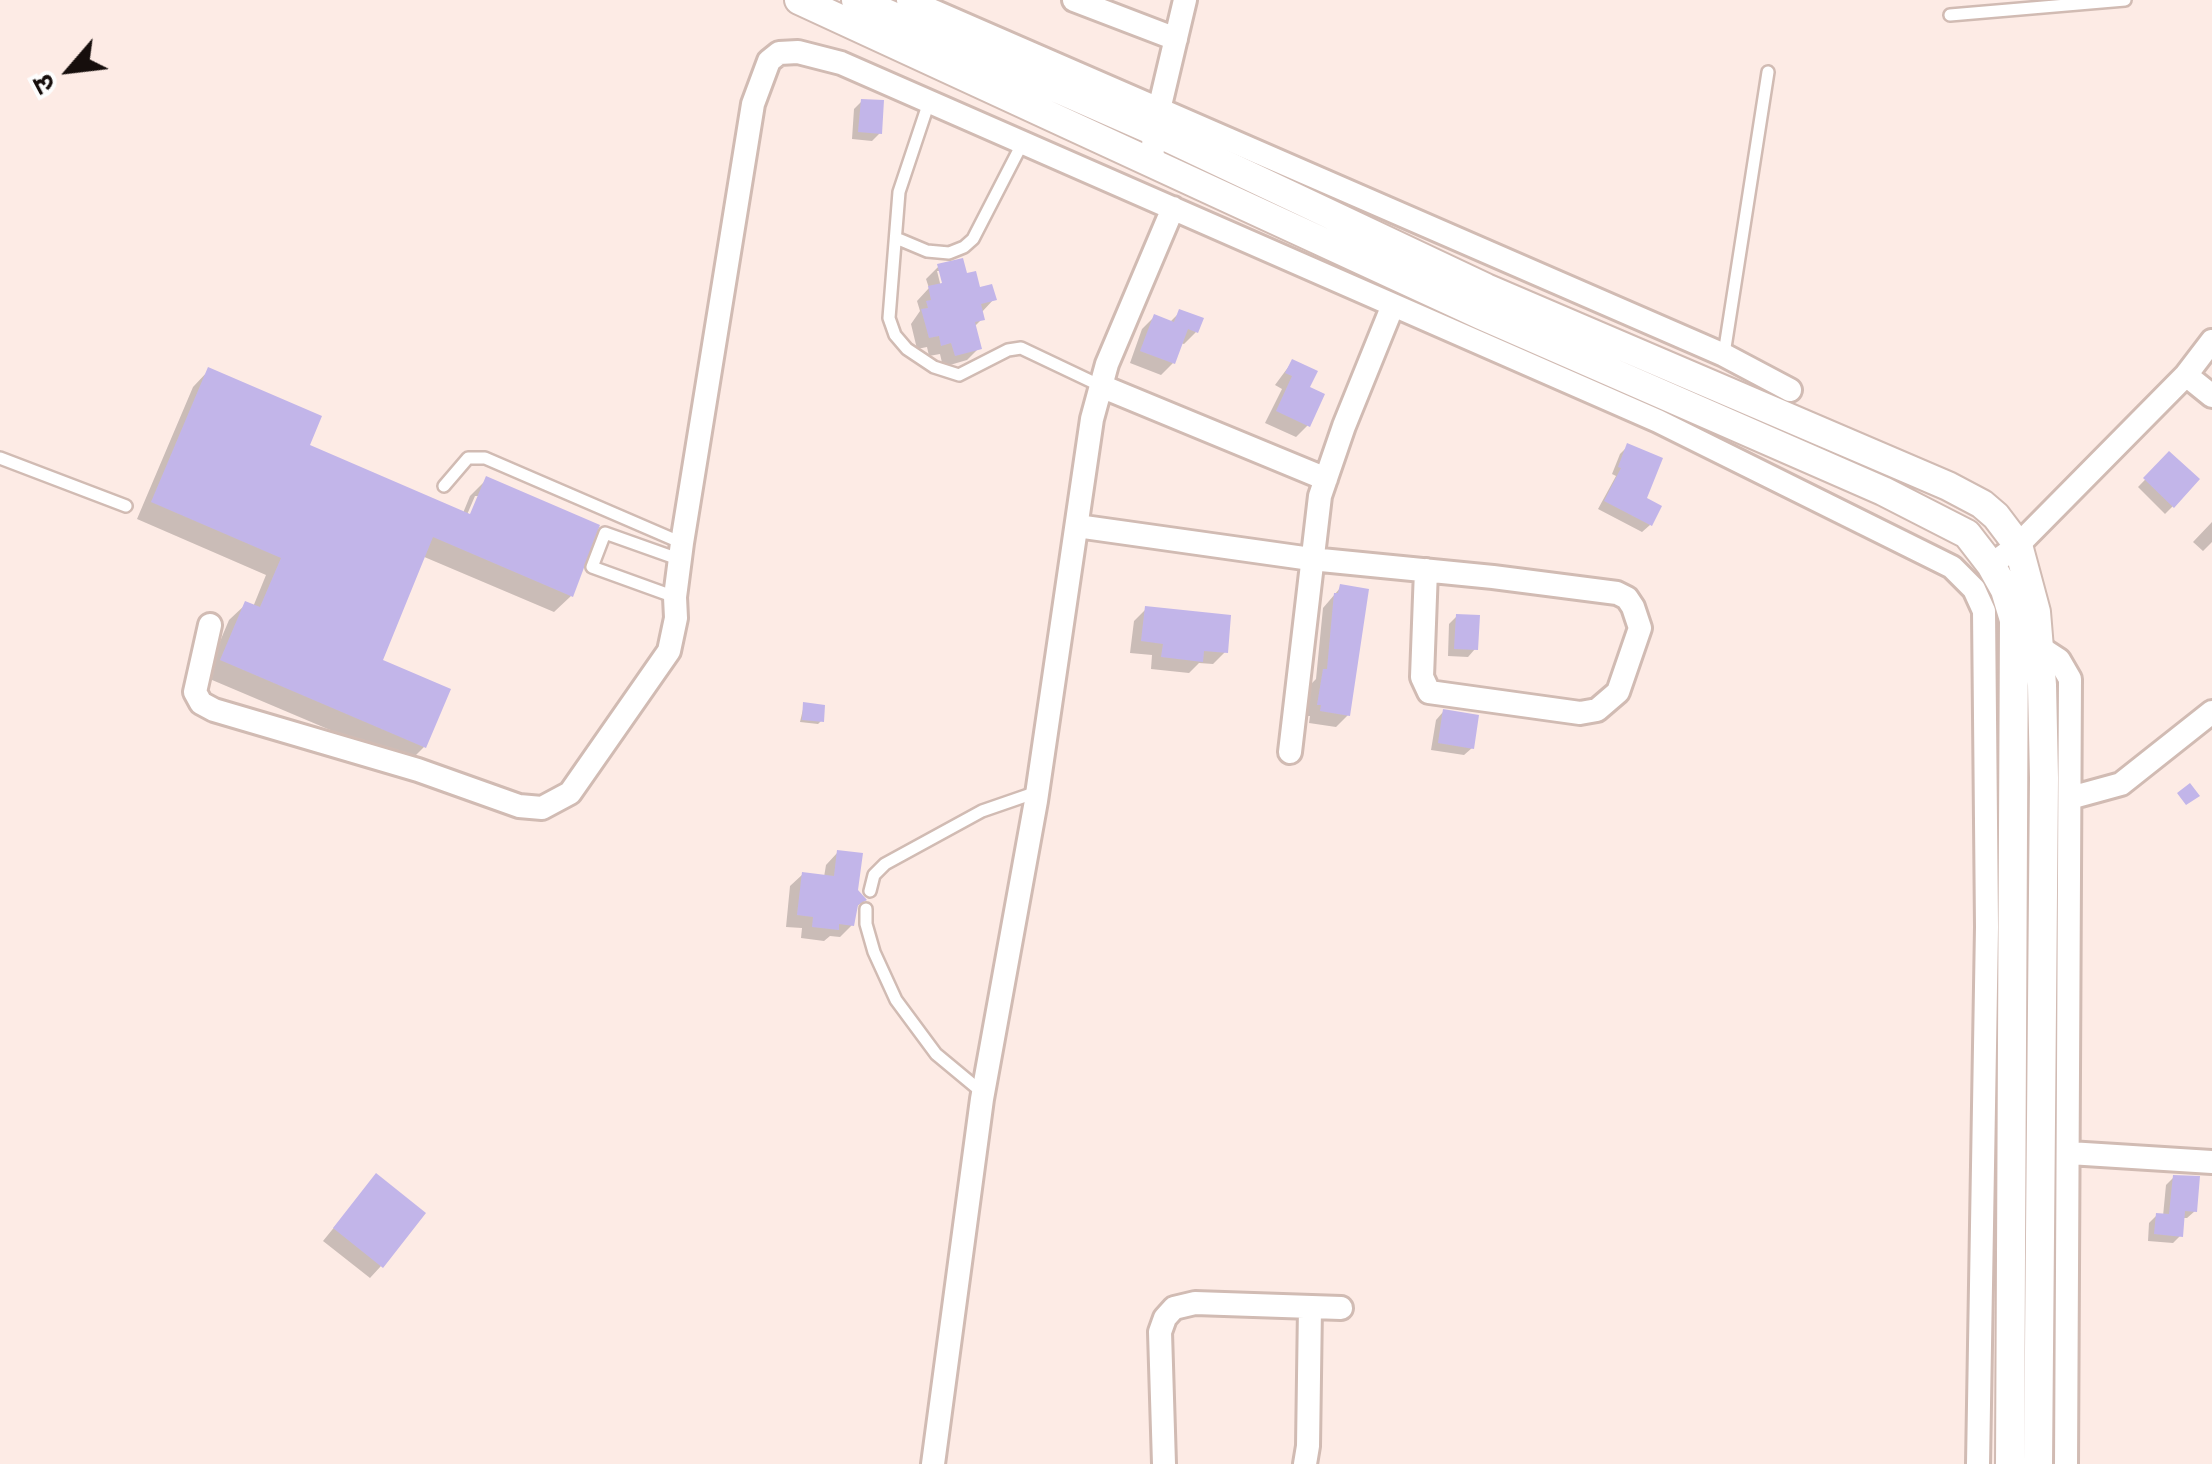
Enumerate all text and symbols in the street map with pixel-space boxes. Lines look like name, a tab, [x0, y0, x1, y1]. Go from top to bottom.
north arrow	[20, 20, 120, 120]
text: उ	[24, 69, 62, 100]

